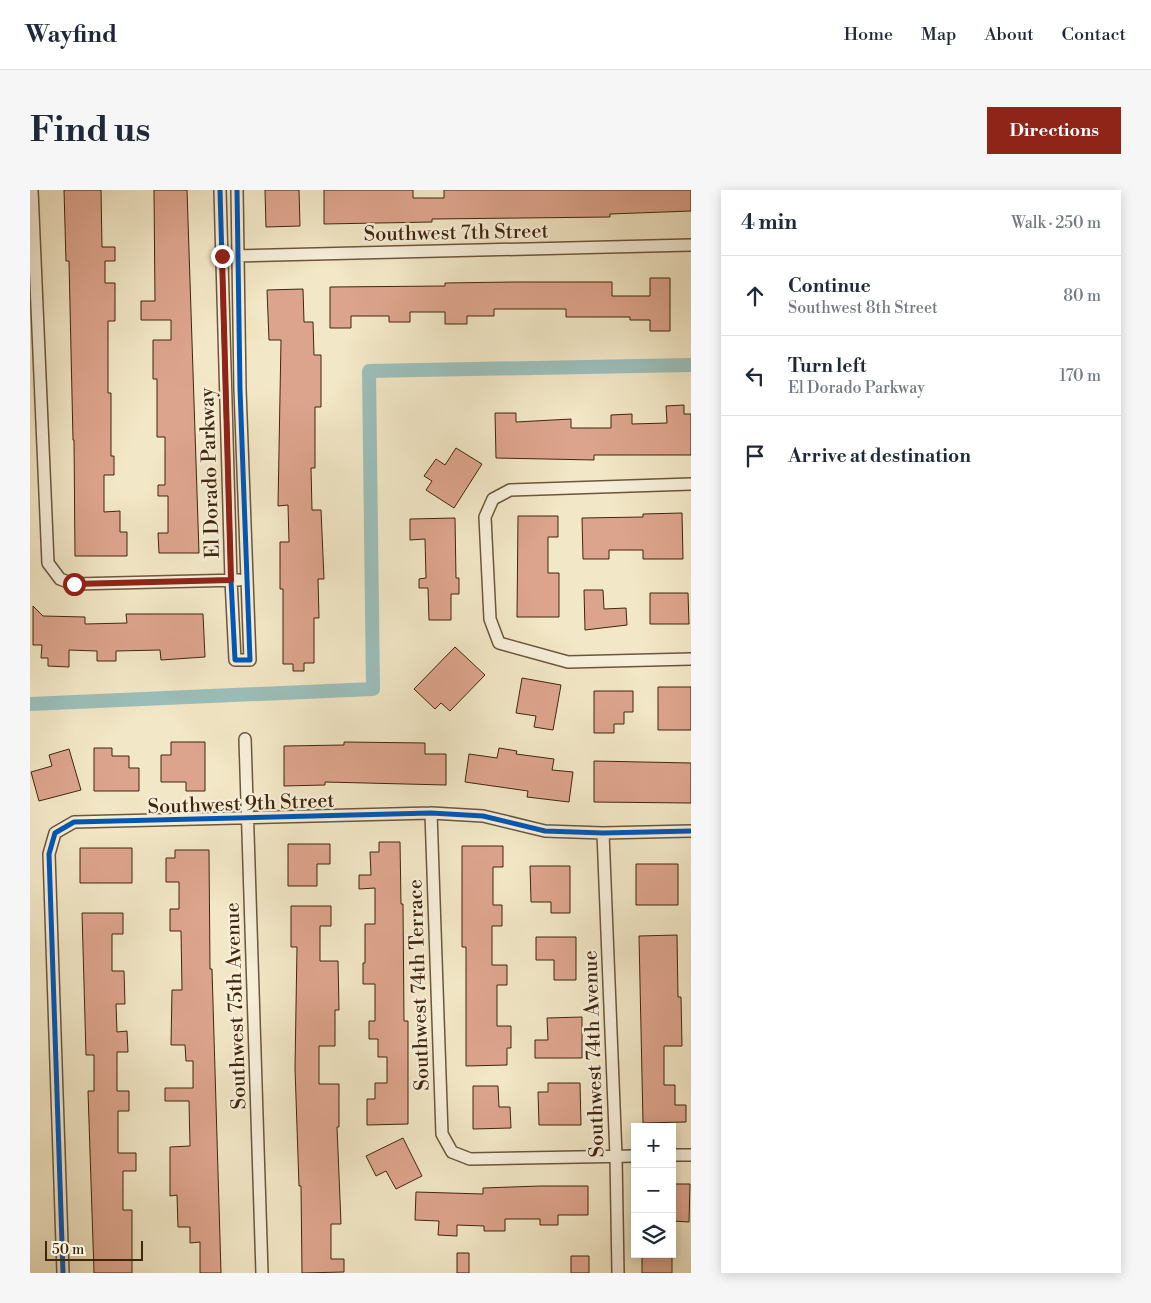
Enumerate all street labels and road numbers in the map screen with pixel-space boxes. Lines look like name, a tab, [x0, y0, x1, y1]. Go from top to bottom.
street label: Southwest 7th Street	[363, 219, 549, 248]
street label: El Dorado Parkway	[195, 387, 226, 559]
street label: Southwest 9th Street	[147, 789, 335, 820]
street label: Southwest 74th Terrace	[403, 879, 436, 1091]
street label: Southwest 75th Avenue	[220, 902, 253, 1110]
street label: Southwest 74th Avenue	[578, 950, 611, 1158]

